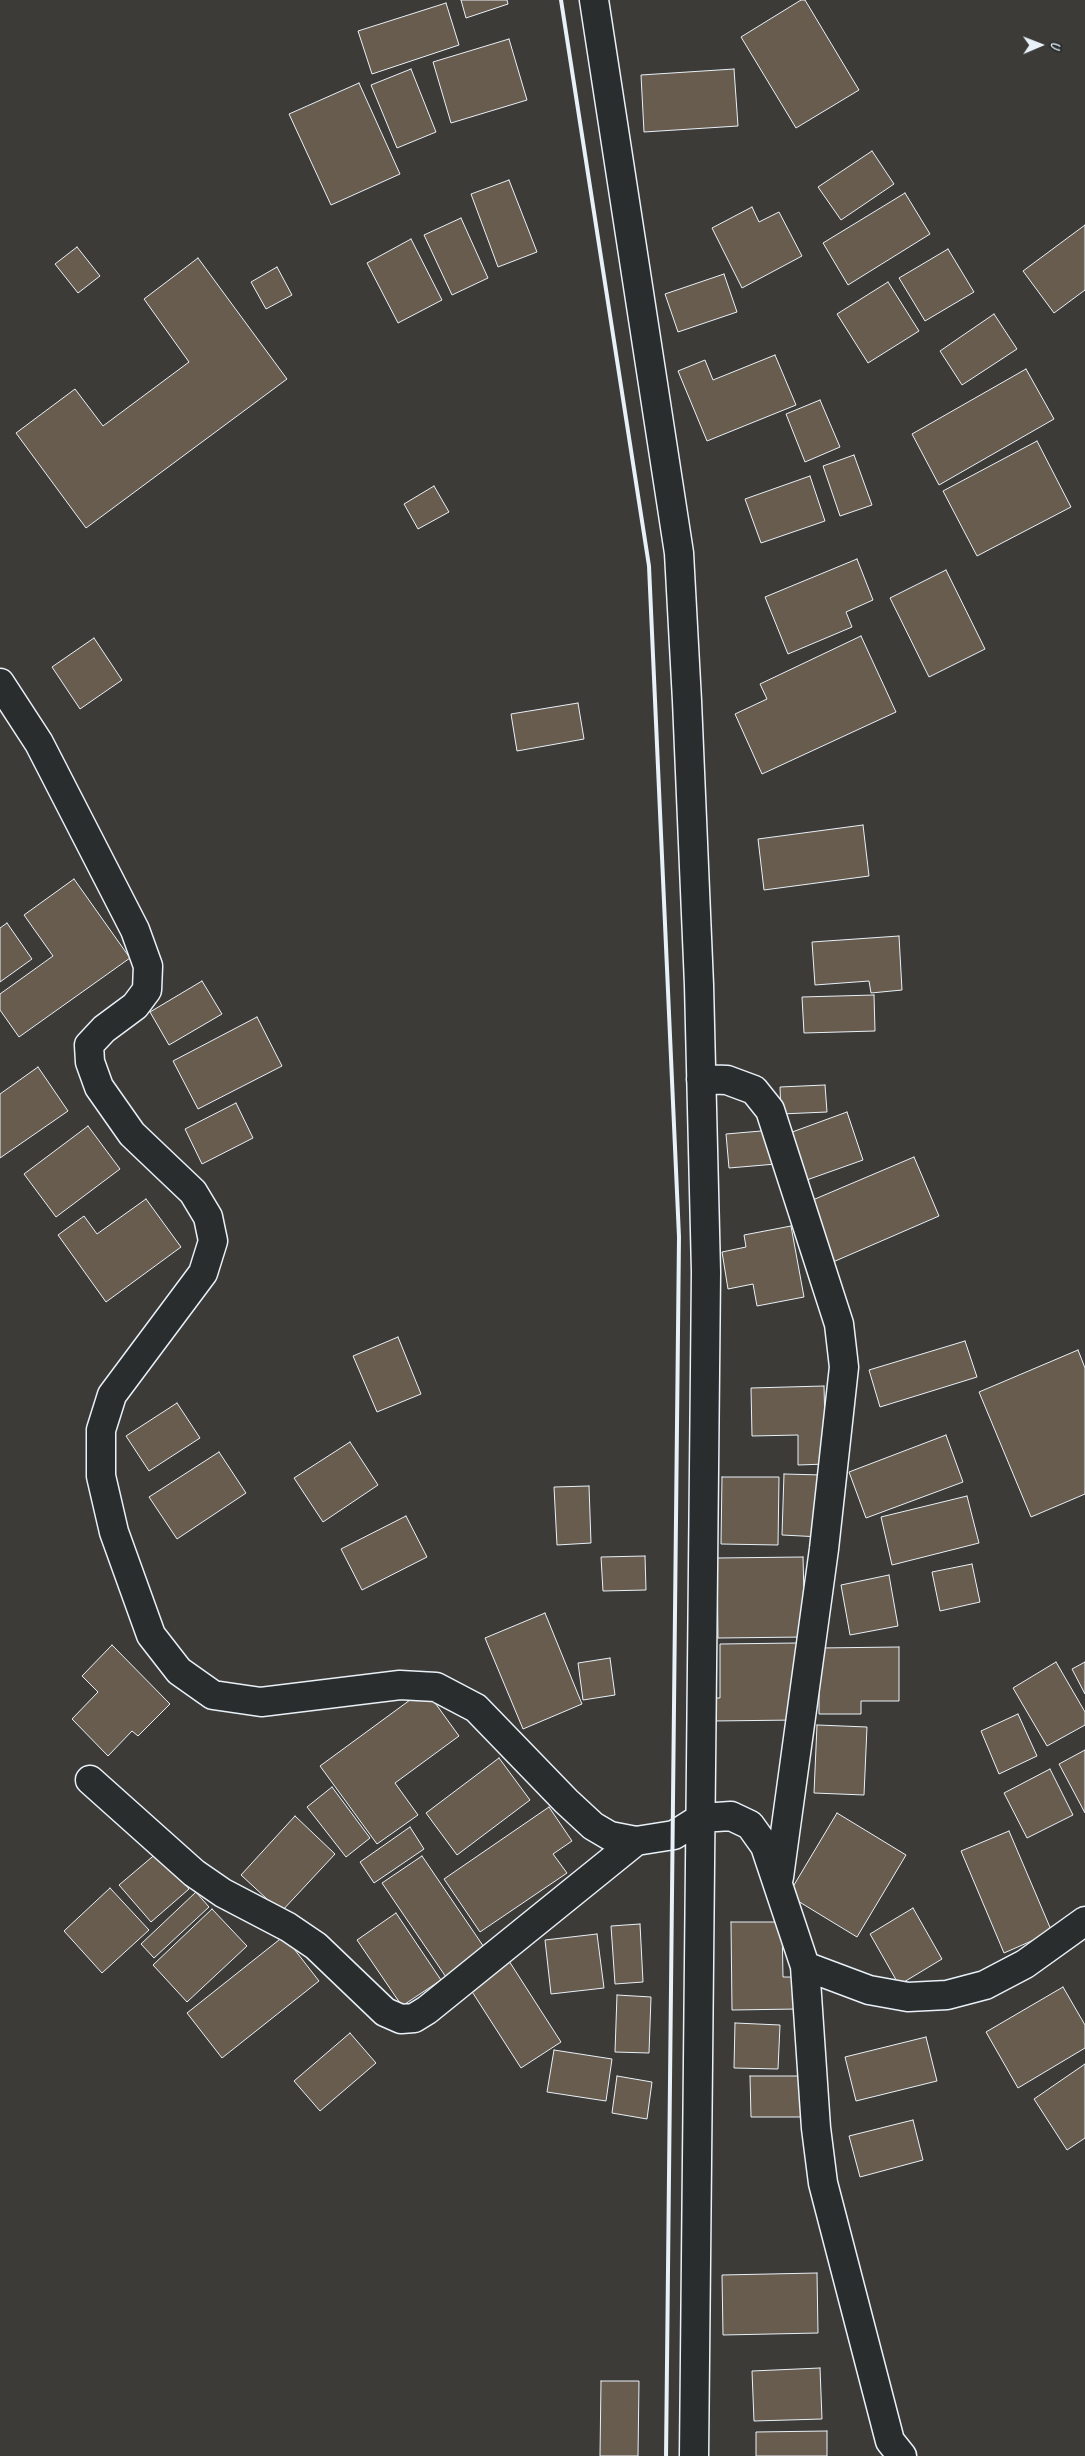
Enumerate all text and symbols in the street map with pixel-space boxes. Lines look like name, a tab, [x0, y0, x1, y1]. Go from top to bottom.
north arrow	[1015, 20, 1065, 70]
text: U	[1047, 41, 1064, 48]

